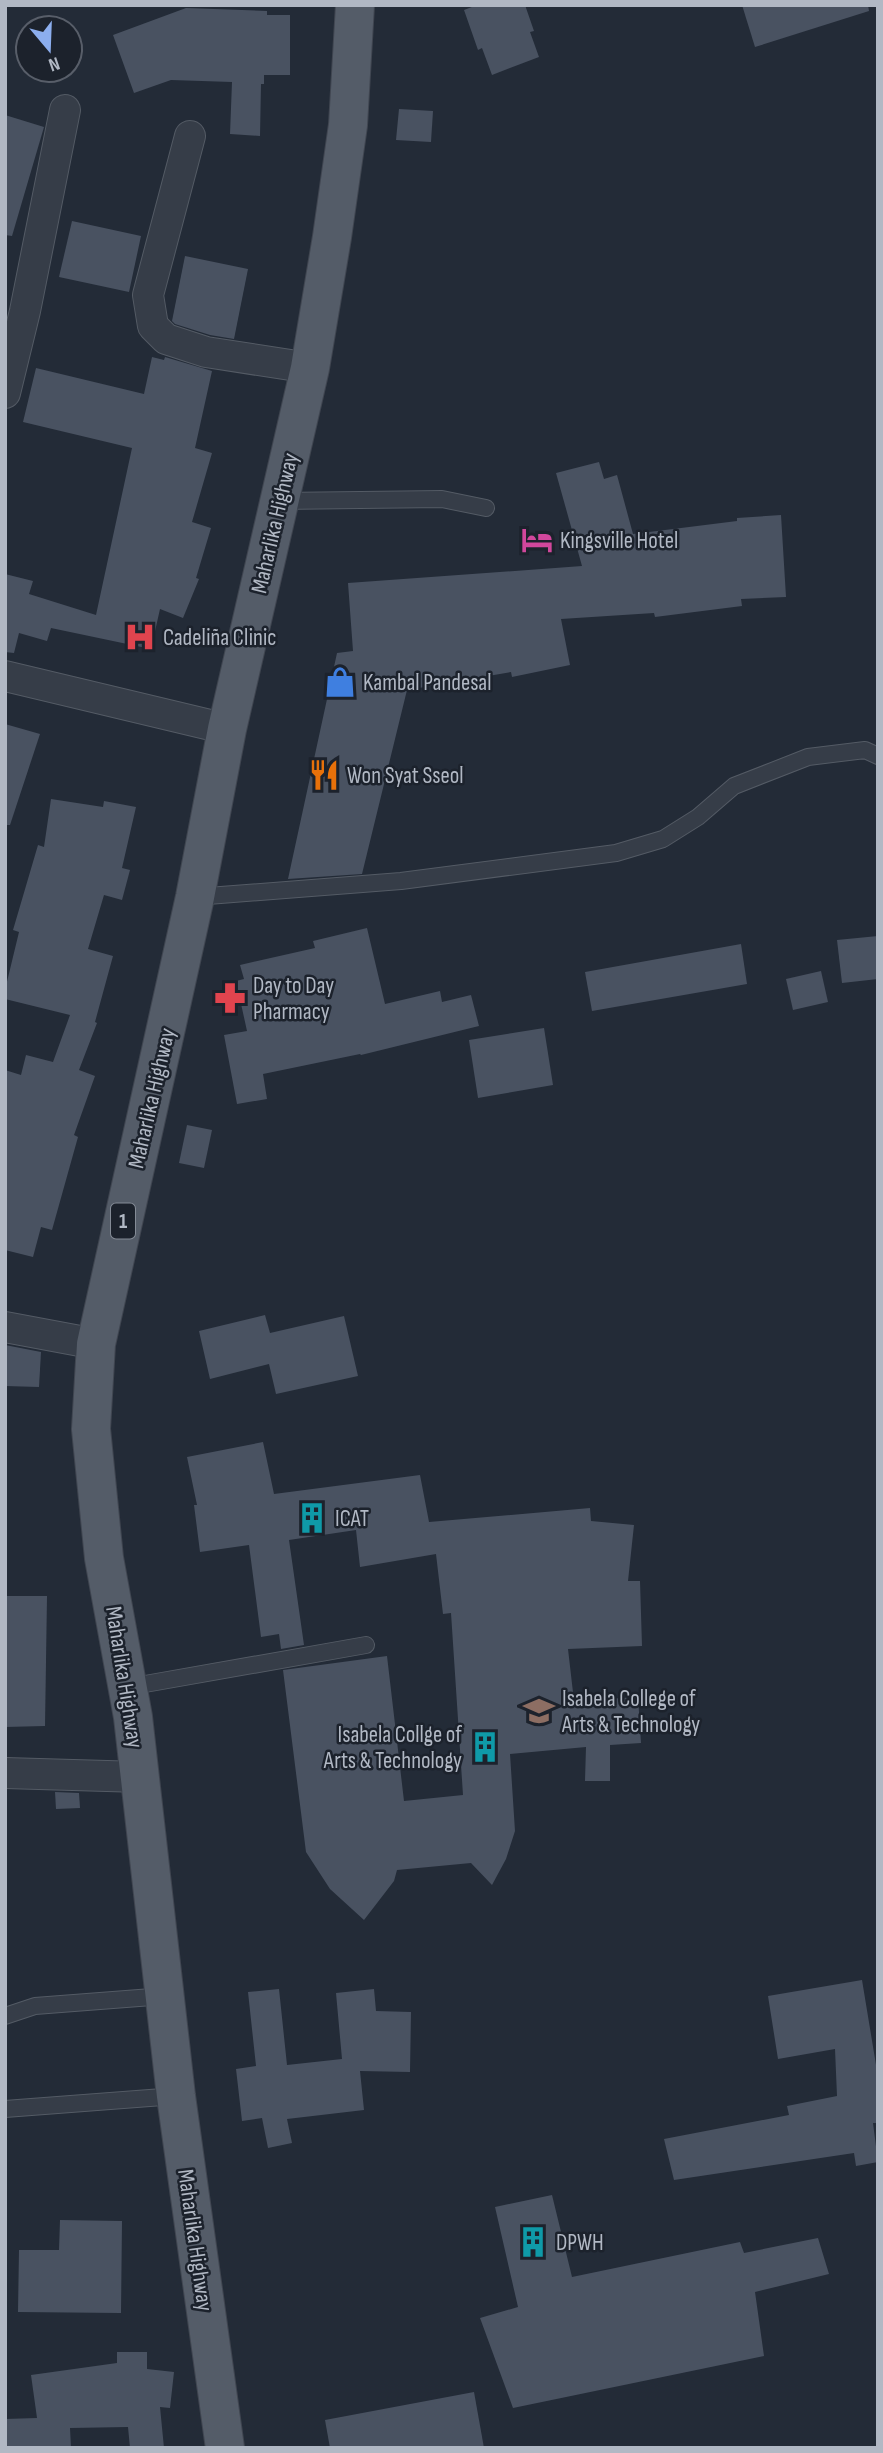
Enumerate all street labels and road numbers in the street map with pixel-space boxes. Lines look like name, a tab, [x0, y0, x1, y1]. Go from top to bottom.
street label: Maharlika Highway	[245, 450, 305, 596]
street label: Maharlika Highway	[122, 1025, 182, 1171]
road number: 1	[111, 1204, 135, 1238]
street label: Maharlika Highway	[99, 1604, 149, 1750]
street label: Maharlika Highway	[171, 2167, 219, 2313]

